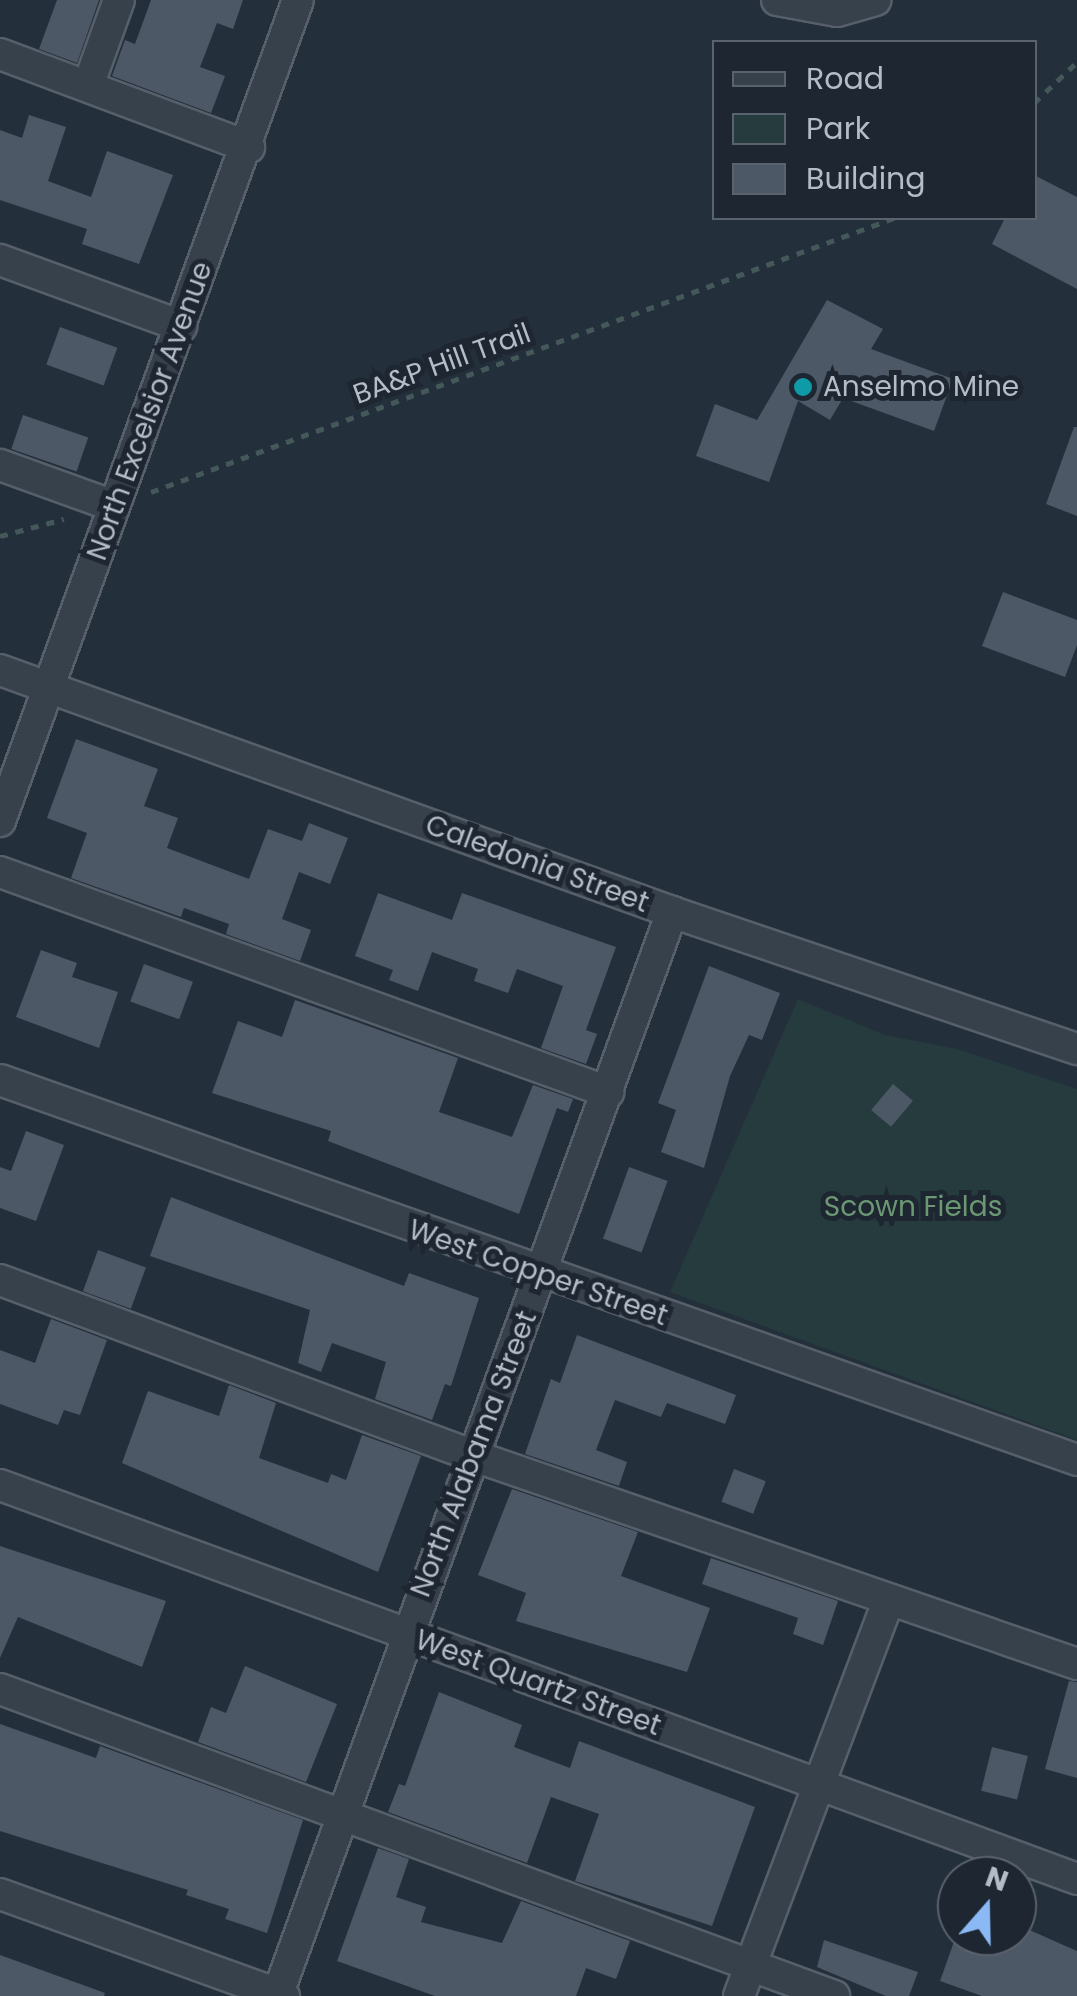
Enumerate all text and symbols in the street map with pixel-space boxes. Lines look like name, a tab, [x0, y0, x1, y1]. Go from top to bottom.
legend	[712, 40, 1037, 220]
text: Road	[806, 57, 884, 100]
text: Park	[806, 107, 870, 150]
text: Building	[806, 157, 926, 200]
street label: North Excelsior Avenue	[80, 257, 220, 565]
street label: BA&P Hill Trail	[349, 316, 535, 412]
place label: Anselmo Mine	[823, 370, 1019, 404]
marker: Anselmo Mine	[792, 376, 814, 398]
street label: Caledonia Street	[421, 808, 653, 920]
park label: Scown Fields	[824, 1190, 1002, 1224]
street label: West Copper Street	[404, 1213, 672, 1333]
street label: North Alabama Street	[404, 1306, 544, 1602]
street label: West Quartz Street	[411, 1623, 665, 1743]
north arrow	[937, 1856, 1037, 1956]
text: N	[980, 1857, 1013, 1901]

